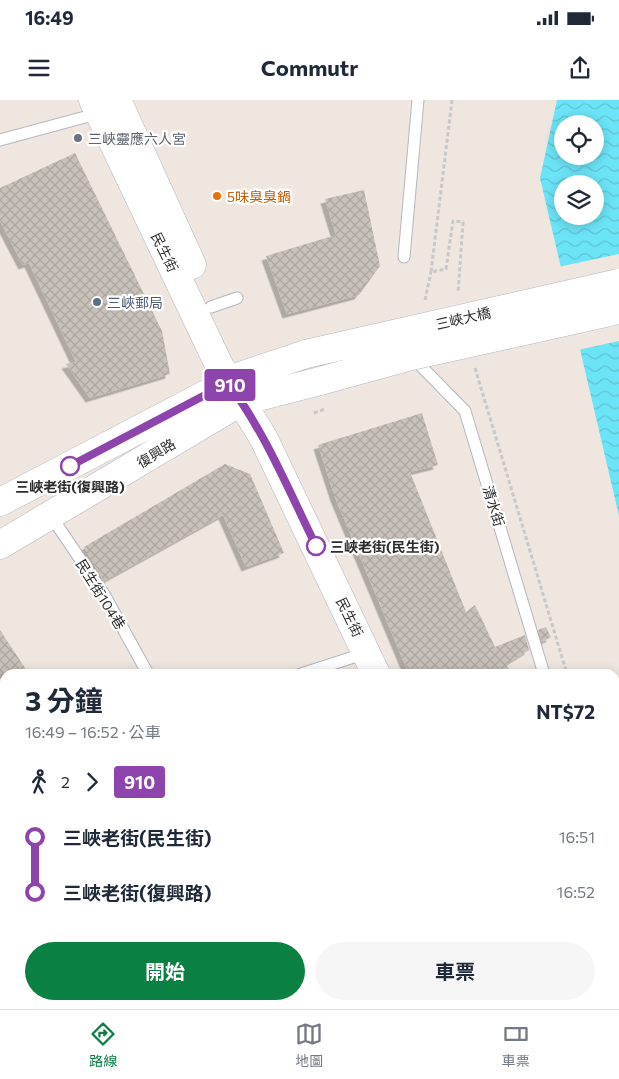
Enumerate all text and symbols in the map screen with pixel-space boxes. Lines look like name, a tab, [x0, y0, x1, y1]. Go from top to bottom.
text: 16:49	[25, 6, 74, 29]
icon: menu	[25, 54, 53, 82]
text: Commutr	[261, 54, 358, 81]
icon: share	[566, 54, 594, 82]
map controls	[554, 115, 604, 225]
button: locate	[554, 115, 604, 165]
place label: 三峽靈應六人宮	[88, 130, 186, 147]
marker: 三峽靈應六人宮	[72, 132, 84, 144]
button: layers	[554, 175, 604, 225]
place label: 5味臭臭鍋	[227, 188, 291, 205]
marker: 5味臭臭鍋	[211, 190, 223, 202]
street label: 民生街	[148, 229, 182, 275]
place label: 三峽郵局	[107, 294, 163, 311]
marker: 三峽郵局	[91, 296, 103, 308]
street label: 三峽大橋	[434, 303, 492, 333]
line badge: 910	[201, 369, 259, 401]
text: 910	[214, 374, 246, 396]
street label: 復興路	[134, 435, 178, 471]
marker: 三峽老街(復興路)	[60, 456, 80, 476]
place label: 三峽老街(復興路)	[15, 478, 125, 495]
street label: 清水街	[480, 483, 508, 529]
marker: 三峽老街(民生街)	[306, 536, 326, 556]
place label: 三峽老街(民生街)	[330, 538, 440, 555]
street label: 民生街104巷	[73, 556, 129, 632]
street label: 民生街	[333, 594, 367, 640]
text: 3 分鐘	[25, 683, 103, 717]
text: NT$72	[536, 700, 595, 723]
text: 16:49 – 16:52 · 公車	[25, 722, 161, 741]
icon: walk	[25, 768, 53, 796]
icon: forward	[78, 768, 106, 796]
text: 910	[124, 771, 155, 793]
text: 2	[61, 772, 70, 791]
text: 三峽老街(民生街)	[63, 826, 212, 849]
text: 16:51	[559, 827, 595, 846]
text: 三峽老街(復興路)	[63, 881, 212, 904]
text: 16:52	[557, 882, 595, 901]
button: 開始	[25, 942, 305, 1000]
button: 車票	[315, 942, 595, 1000]
tab: 路線	[89, 1020, 117, 1070]
tab: 地圖	[295, 1020, 323, 1070]
tab: 車票	[502, 1020, 530, 1070]

